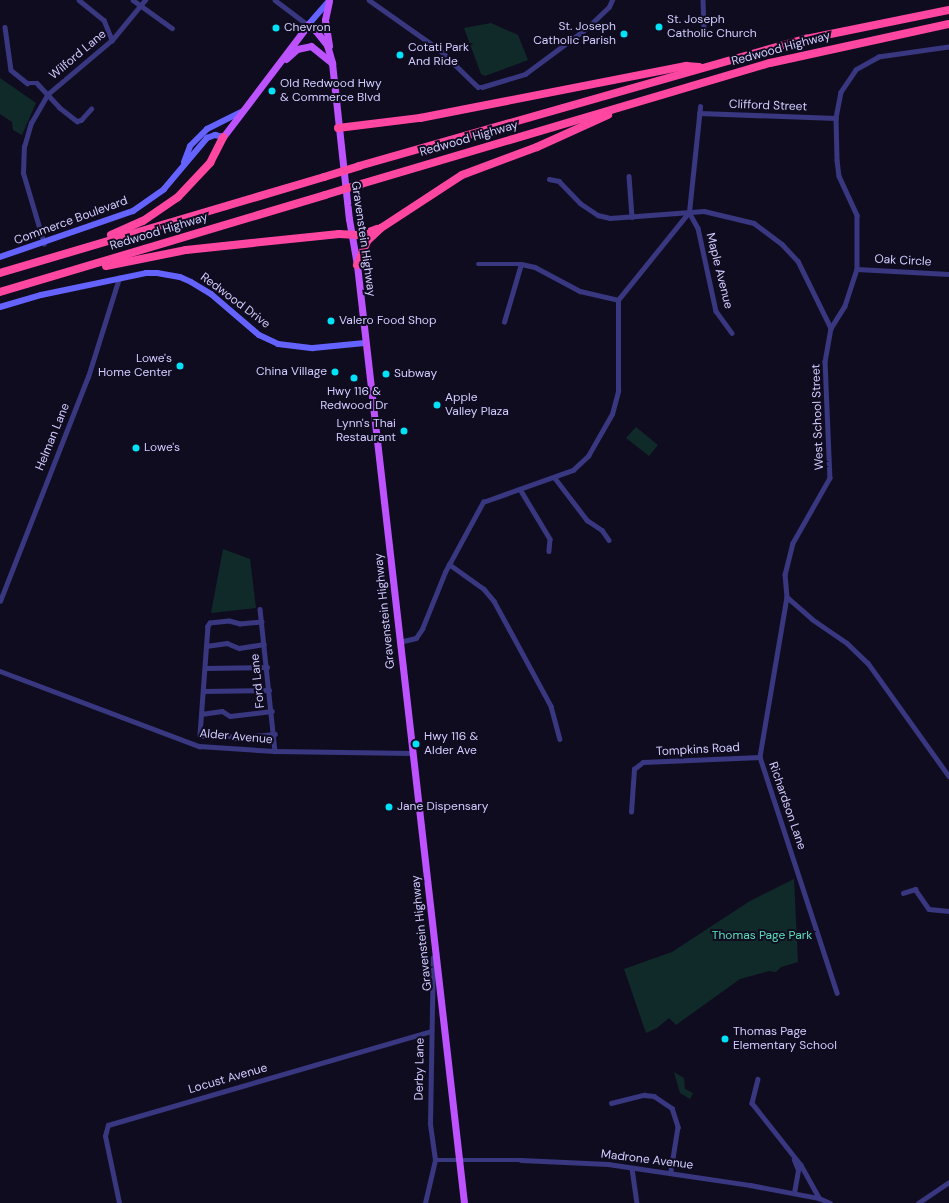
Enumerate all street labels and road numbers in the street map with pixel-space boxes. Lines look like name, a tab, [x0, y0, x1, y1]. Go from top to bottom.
street label: Wilford Lane	[47, 27, 109, 83]
street label: Redwood Highway	[730, 29, 832, 69]
street label: Clifford Street	[729, 97, 807, 115]
street label: Redwood Highway	[418, 118, 520, 160]
street label: Gravenstein Highway	[348, 180, 378, 298]
street label: Commerce Boulevard	[12, 194, 130, 248]
street label: Redwood Highway	[108, 210, 210, 254]
street label: Maple Avenue	[703, 232, 735, 310]
street label: Oak Circle	[874, 252, 932, 270]
street label: Redwood Drive	[197, 270, 273, 332]
street label: West School Street	[809, 364, 827, 470]
street label: Helman Lane	[33, 401, 73, 473]
street label: Gravenstein Highway	[372, 552, 398, 670]
street label: Ford Lane	[248, 653, 268, 709]
street label: Alder Avenue	[199, 727, 273, 747]
street label: Tompkins Road	[656, 741, 740, 759]
street label: Richardson Lane	[765, 760, 809, 852]
street label: Gravenstein Highway	[409, 874, 435, 992]
street label: Derby Lane	[412, 1037, 428, 1101]
street label: Locust Avenue	[187, 1061, 269, 1097]
street label: Madrone Avenue	[600, 1147, 694, 1173]

